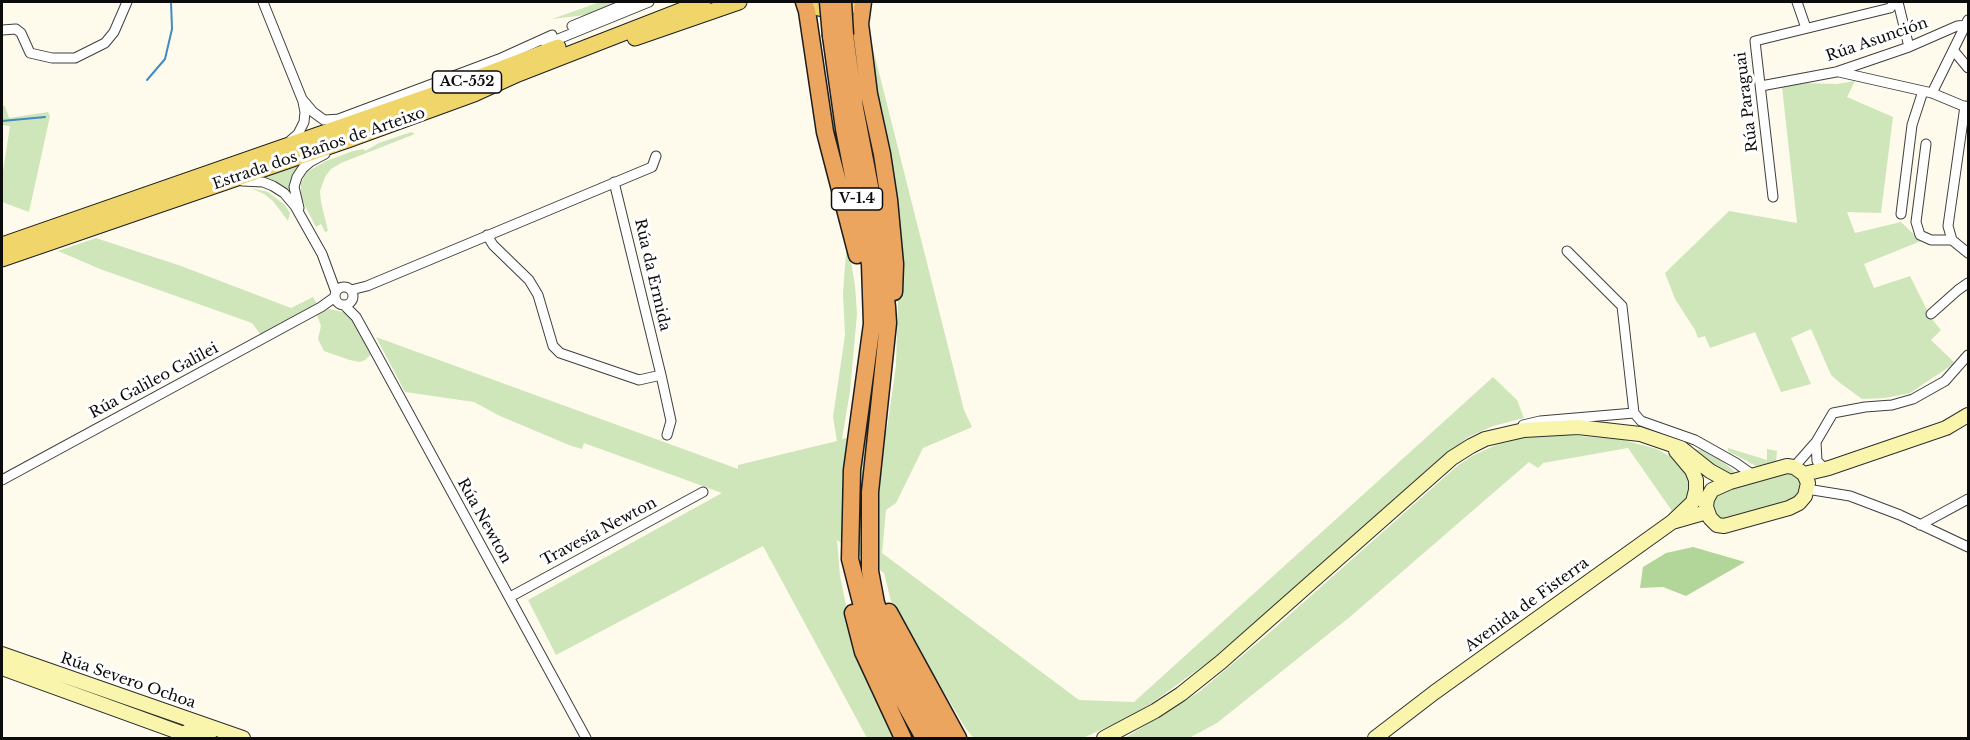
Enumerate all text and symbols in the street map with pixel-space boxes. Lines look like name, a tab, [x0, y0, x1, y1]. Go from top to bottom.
street label: Rúa Asunción	[1824, 14, 1930, 66]
street label: Rúa Paraguai	[1732, 51, 1762, 153]
road number: AC-552	[432, 71, 502, 93]
street label: Estrada dos Baños de Arteixo	[210, 104, 428, 194]
road number: V-1.4	[832, 188, 882, 210]
street label: Rúa da Ermida	[630, 217, 674, 333]
street label: Rúa Galileo Galilei	[86, 339, 222, 423]
street label: Rúa Newton	[453, 475, 515, 567]
street label: Travesía Newton	[538, 494, 660, 570]
street label: Avenida de Fisterra	[1462, 554, 1592, 656]
street label: Rúa Severo Ochoa	[58, 649, 198, 713]

